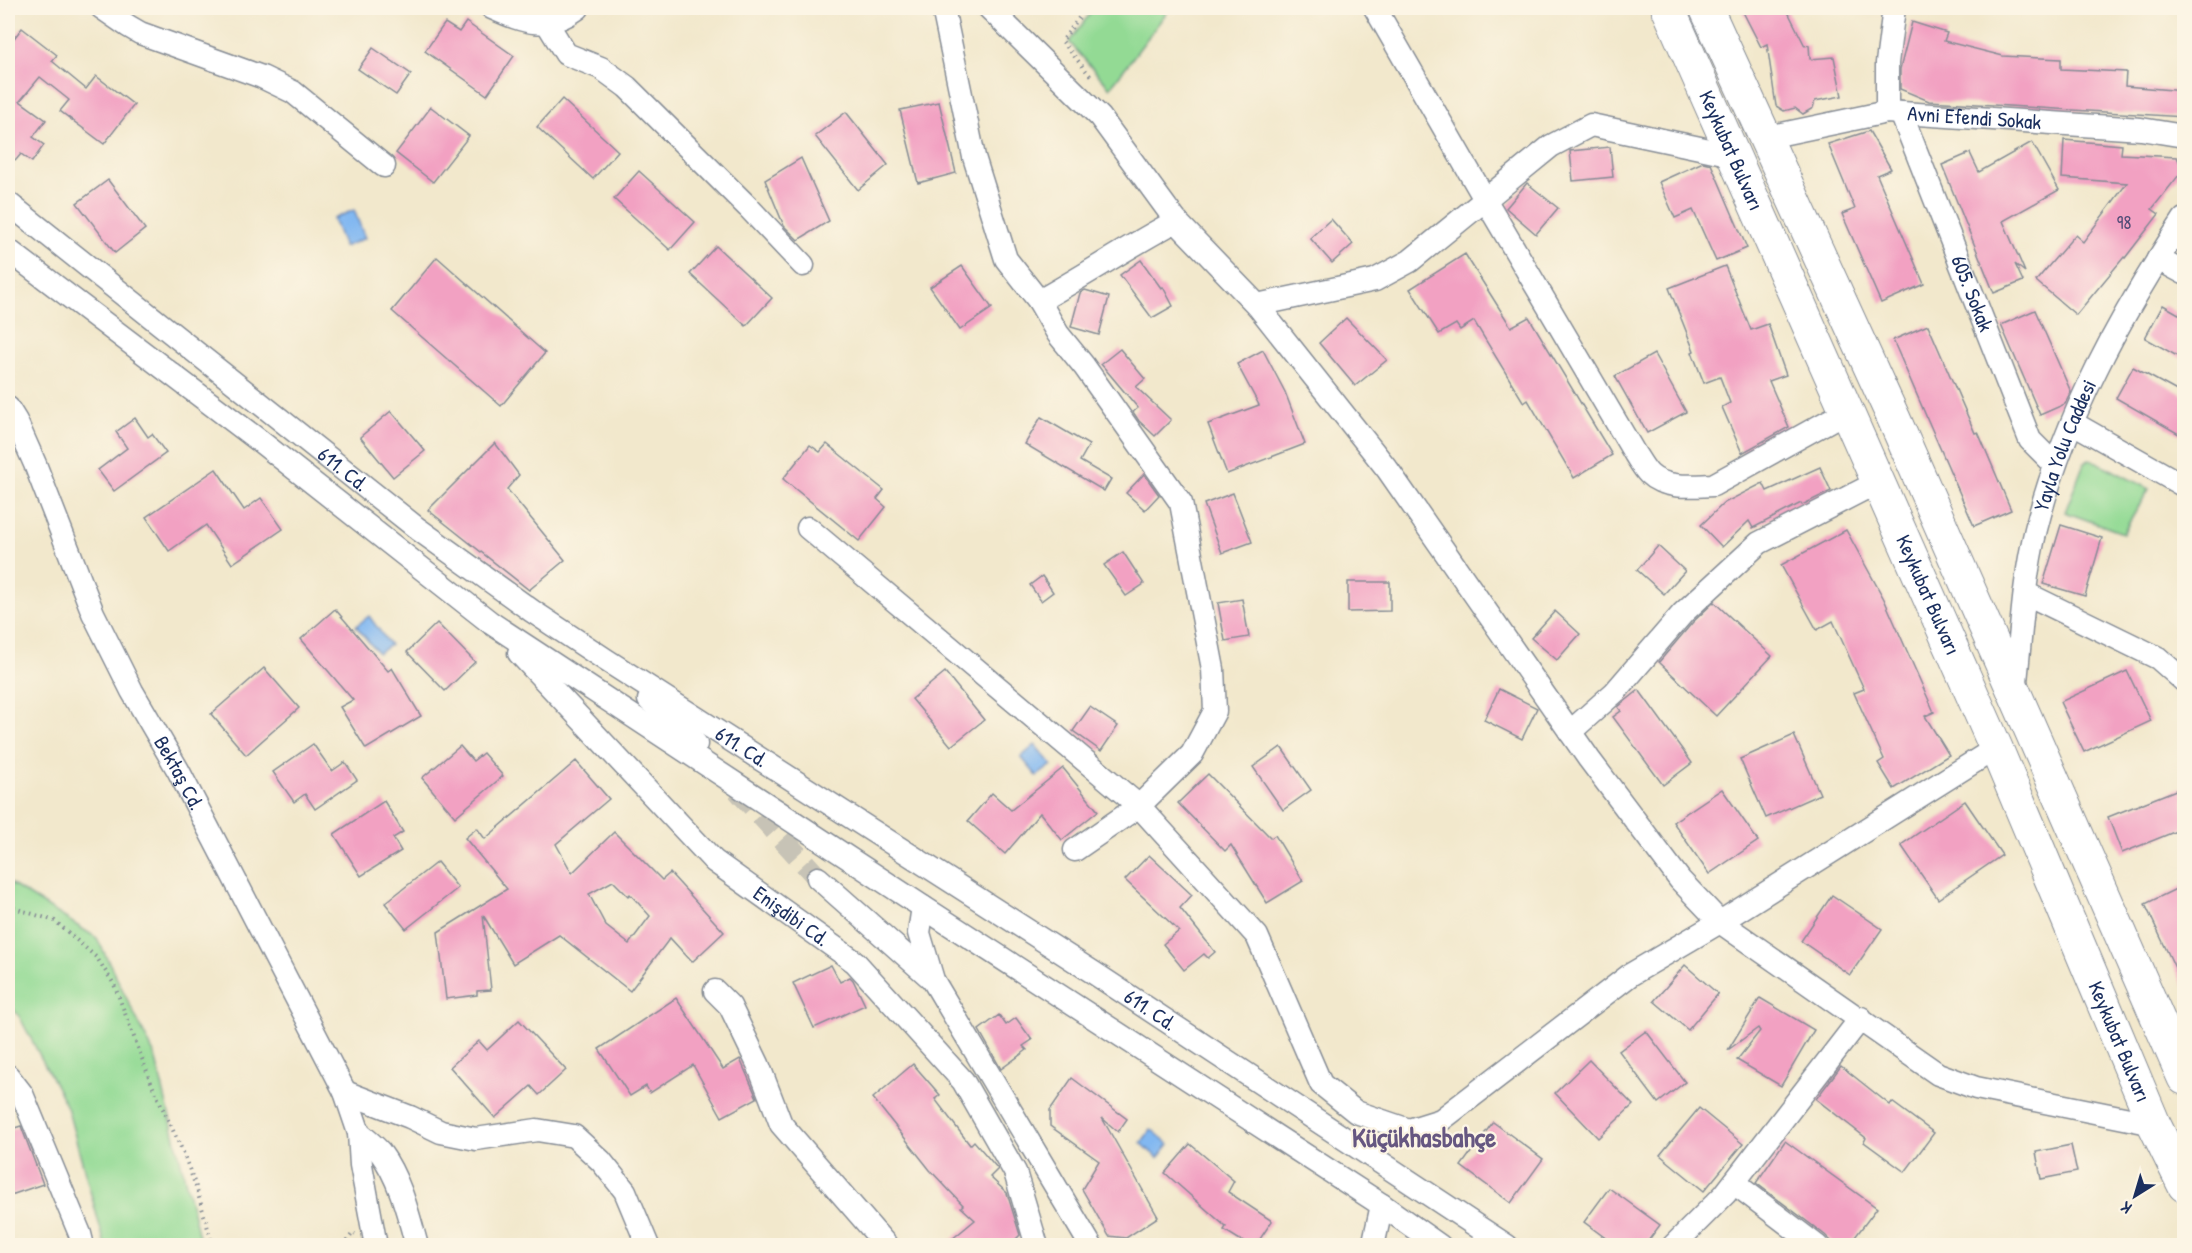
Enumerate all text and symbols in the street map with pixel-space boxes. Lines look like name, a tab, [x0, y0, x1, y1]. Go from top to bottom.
street label: Keykubat Bulvarı	[1692, 86, 1771, 215]
street label: Avni Efendi Sokak	[1906, 98, 2042, 136]
house number: 98	[2117, 210, 2131, 235]
street label: 605. Sokak	[1945, 251, 2001, 336]
street label: Yayla Yolu Caddesi	[2026, 375, 2103, 515]
street label: 611. Cd.	[312, 440, 375, 498]
street label: Keykubat Bulvarı	[1889, 530, 1968, 659]
street label: 611. Cd.	[710, 719, 774, 774]
street label: Bektaş Cd.	[147, 731, 211, 815]
street label: Enişdibi Cd.	[748, 879, 835, 953]
street label: Keykubat Bulvarı	[2082, 977, 2158, 1106]
street label: 611. Cd.	[1119, 982, 1182, 1038]
district label: Küçükhasbahçe	[1352, 1119, 1496, 1155]
north arrow	[2105, 1166, 2165, 1226]
text: K	[2116, 1196, 2136, 1219]

